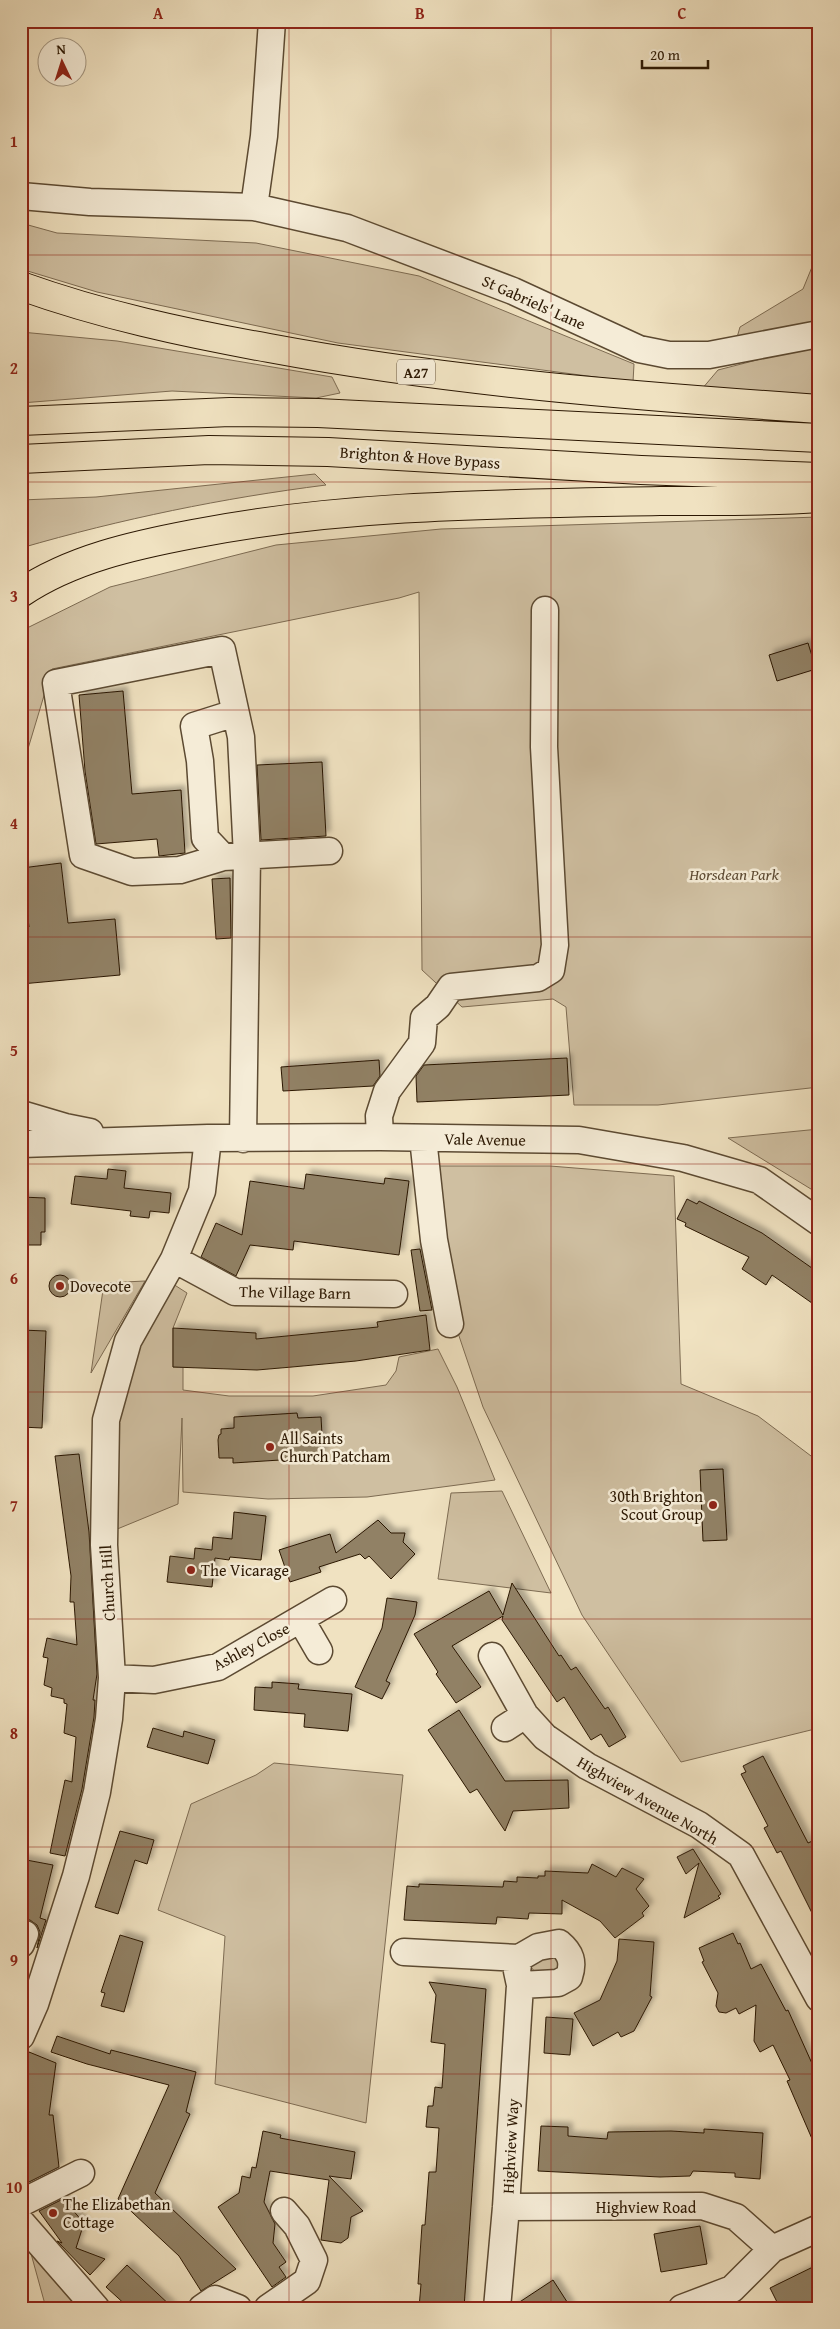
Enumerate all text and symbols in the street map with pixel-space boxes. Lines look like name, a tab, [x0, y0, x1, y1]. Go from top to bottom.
text: A	[153, 1, 164, 25]
text: B	[415, 1, 425, 25]
text: C	[677, 1, 687, 25]
north arrow	[38, 38, 88, 88]
scale bar	[642, 38, 709, 70]
text: N	[56, 39, 67, 59]
text: 20 m	[650, 44, 681, 65]
text: 1	[10, 129, 18, 153]
street label: St Gabriels' Lane	[478, 268, 590, 336]
text: 2	[10, 356, 18, 380]
road number: A27	[397, 360, 435, 384]
street label: Brighton & Hove Bypass	[339, 439, 501, 475]
text: 3	[10, 584, 18, 608]
text: 4	[10, 811, 18, 835]
park label: Horsdean Park	[688, 862, 780, 886]
text: 5	[10, 1038, 18, 1062]
street label: Vale Avenue	[444, 1126, 526, 1152]
text: 6	[10, 1266, 18, 1290]
place label: Dovecote	[70, 1274, 131, 1298]
street label: The Village Barn	[239, 1279, 351, 1305]
marker: Dovecote	[54, 1280, 66, 1292]
place label: All Saints Church Patcham	[280, 1426, 390, 1468]
marker: All Saints Church Patcham	[264, 1441, 276, 1453]
place label: 30th Brighton Scout Group	[610, 1484, 703, 1526]
text: 7	[10, 1493, 18, 1517]
marker: 30th Brighton Scout Group	[707, 1499, 719, 1511]
street label: Church Hill	[93, 1544, 121, 1622]
place label: The Vicarage	[201, 1558, 289, 1582]
marker: The Vicarage	[185, 1564, 197, 1576]
street label: Ashley Close	[208, 1616, 294, 1676]
text: 8	[10, 1721, 18, 1745]
street label: Highview Avenue North	[573, 1750, 723, 1850]
text: 9	[10, 1948, 18, 1972]
street label: Highview Way	[496, 2098, 524, 2194]
text: 10	[6, 2175, 22, 2199]
place label: The Elizabethan Cottage	[63, 2192, 171, 2234]
street label: Highview Road	[596, 2195, 697, 2219]
marker: The Elizabethan Cottage	[47, 2207, 59, 2219]

